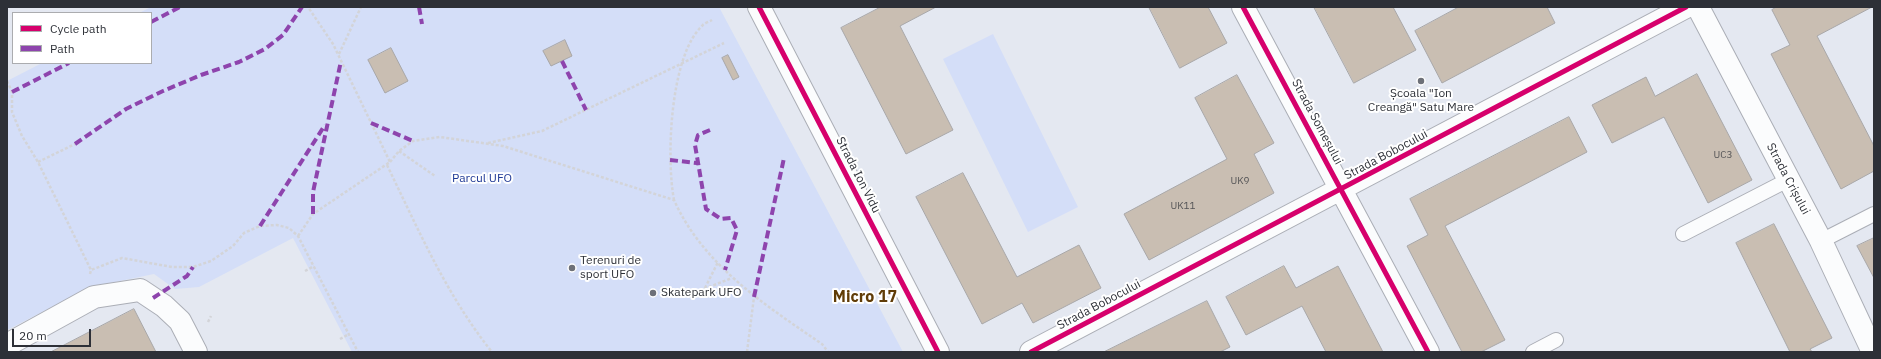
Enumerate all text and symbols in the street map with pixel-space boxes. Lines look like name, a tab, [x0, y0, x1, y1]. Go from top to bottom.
legend	[12, 12, 152, 64]
text: Cycle path	[50, 21, 107, 36]
text: Path	[50, 41, 75, 56]
marker: Școala "Ion Creangă" Satu Mare	[1416, 76, 1426, 86]
street label: Strada Someșului	[1288, 77, 1346, 167]
place label: Școala "Ion Creangă" Satu Mare	[1368, 87, 1474, 115]
street label: Strada Bobocului	[1342, 127, 1430, 183]
street label: Strada Ion Vidu	[833, 135, 883, 215]
street label: Strada Crișului	[1763, 141, 1813, 217]
house number: UC3	[1714, 149, 1732, 161]
park label: Parcul UFO	[452, 172, 512, 186]
house number: UK9	[1230, 175, 1250, 187]
house number: UK11	[1170, 200, 1196, 212]
place label: Terenuri de sport UFO	[580, 254, 641, 282]
marker: Terenuri de sport UFO	[567, 263, 577, 273]
street label: Strada Bobocului	[1055, 277, 1143, 333]
place label: Skatepark UFO	[661, 286, 741, 300]
district label: Micro 17	[833, 287, 897, 307]
marker: Skatepark UFO	[648, 288, 658, 298]
scale bar	[14, 321, 93, 347]
text: 20 m	[19, 328, 47, 343]

